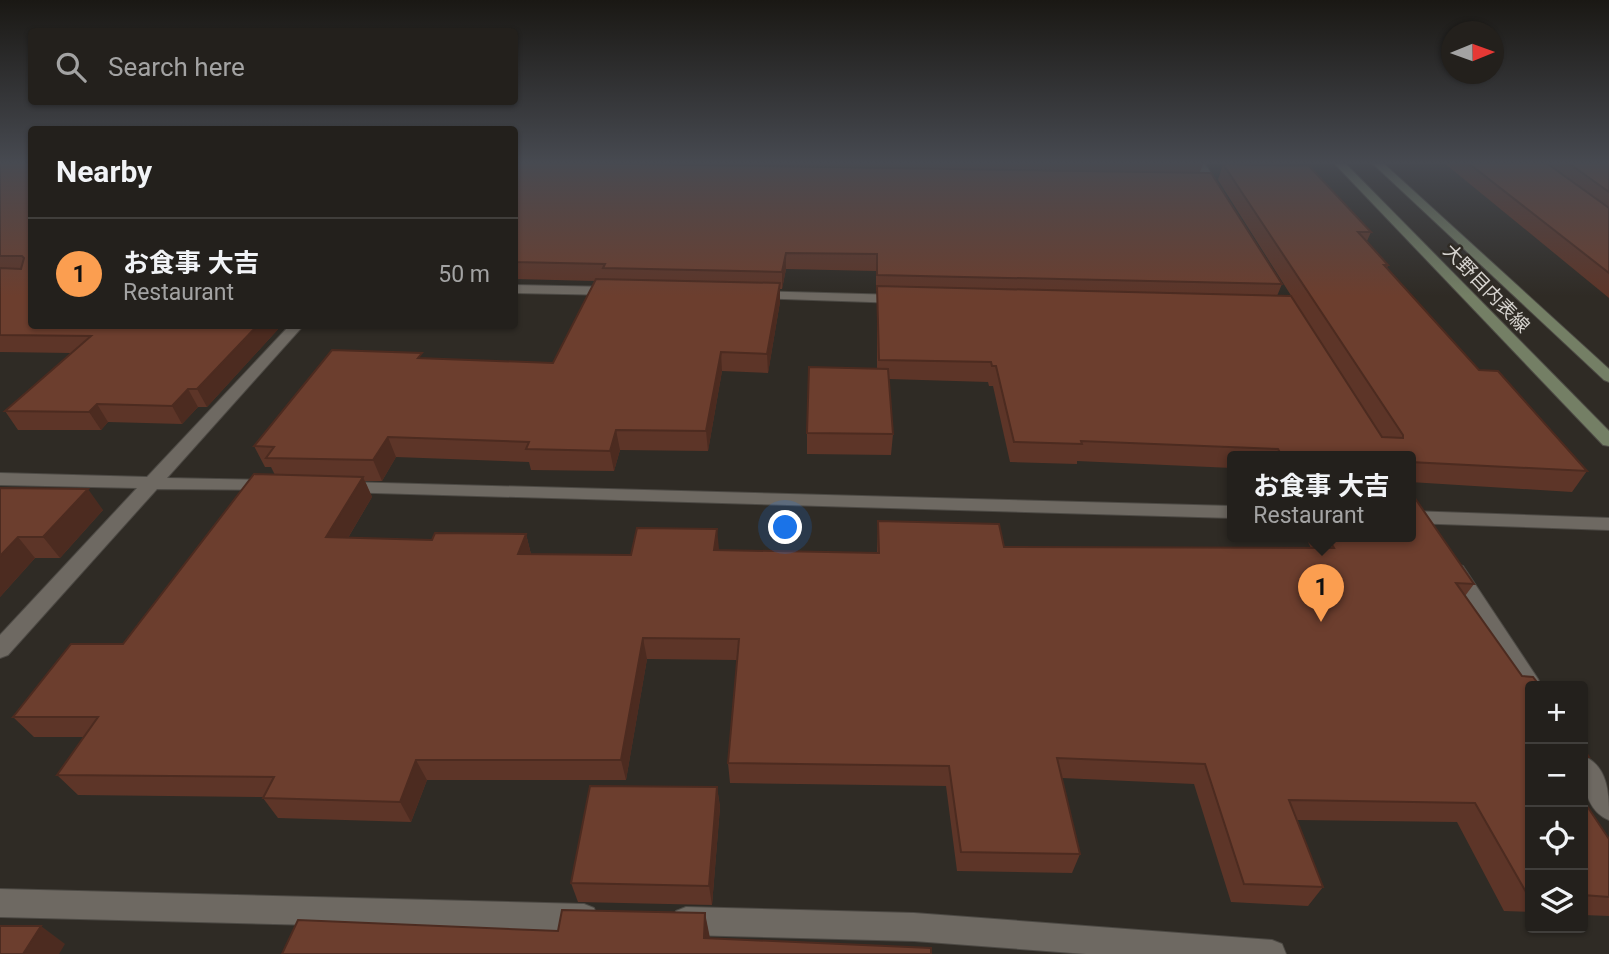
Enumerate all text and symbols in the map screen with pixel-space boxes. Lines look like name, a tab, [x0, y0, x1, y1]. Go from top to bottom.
north arrow	[1441, 21, 1504, 84]
search box	[28, 28, 518, 105]
icon: search	[52, 48, 90, 86]
text: Search here	[108, 52, 245, 82]
text: Nearby	[56, 154, 152, 189]
street label: 大野目内表線	[1439, 239, 1535, 337]
text: お食事 大吉	[123, 248, 259, 278]
text: 1	[72, 261, 86, 288]
text: 50 m	[438, 261, 490, 288]
text: Restaurant	[123, 279, 234, 306]
popup	[1227, 451, 1416, 542]
text: お食事 大吉	[1253, 471, 1390, 501]
text: Restaurant	[1253, 502, 1364, 529]
your location	[768, 510, 802, 544]
pin: 1	[1298, 564, 1344, 622]
map controls	[1525, 681, 1588, 933]
button: +	[1525, 681, 1588, 744]
button: −	[1525, 744, 1588, 807]
button: locate	[1525, 807, 1588, 870]
button: layers	[1525, 870, 1588, 933]

